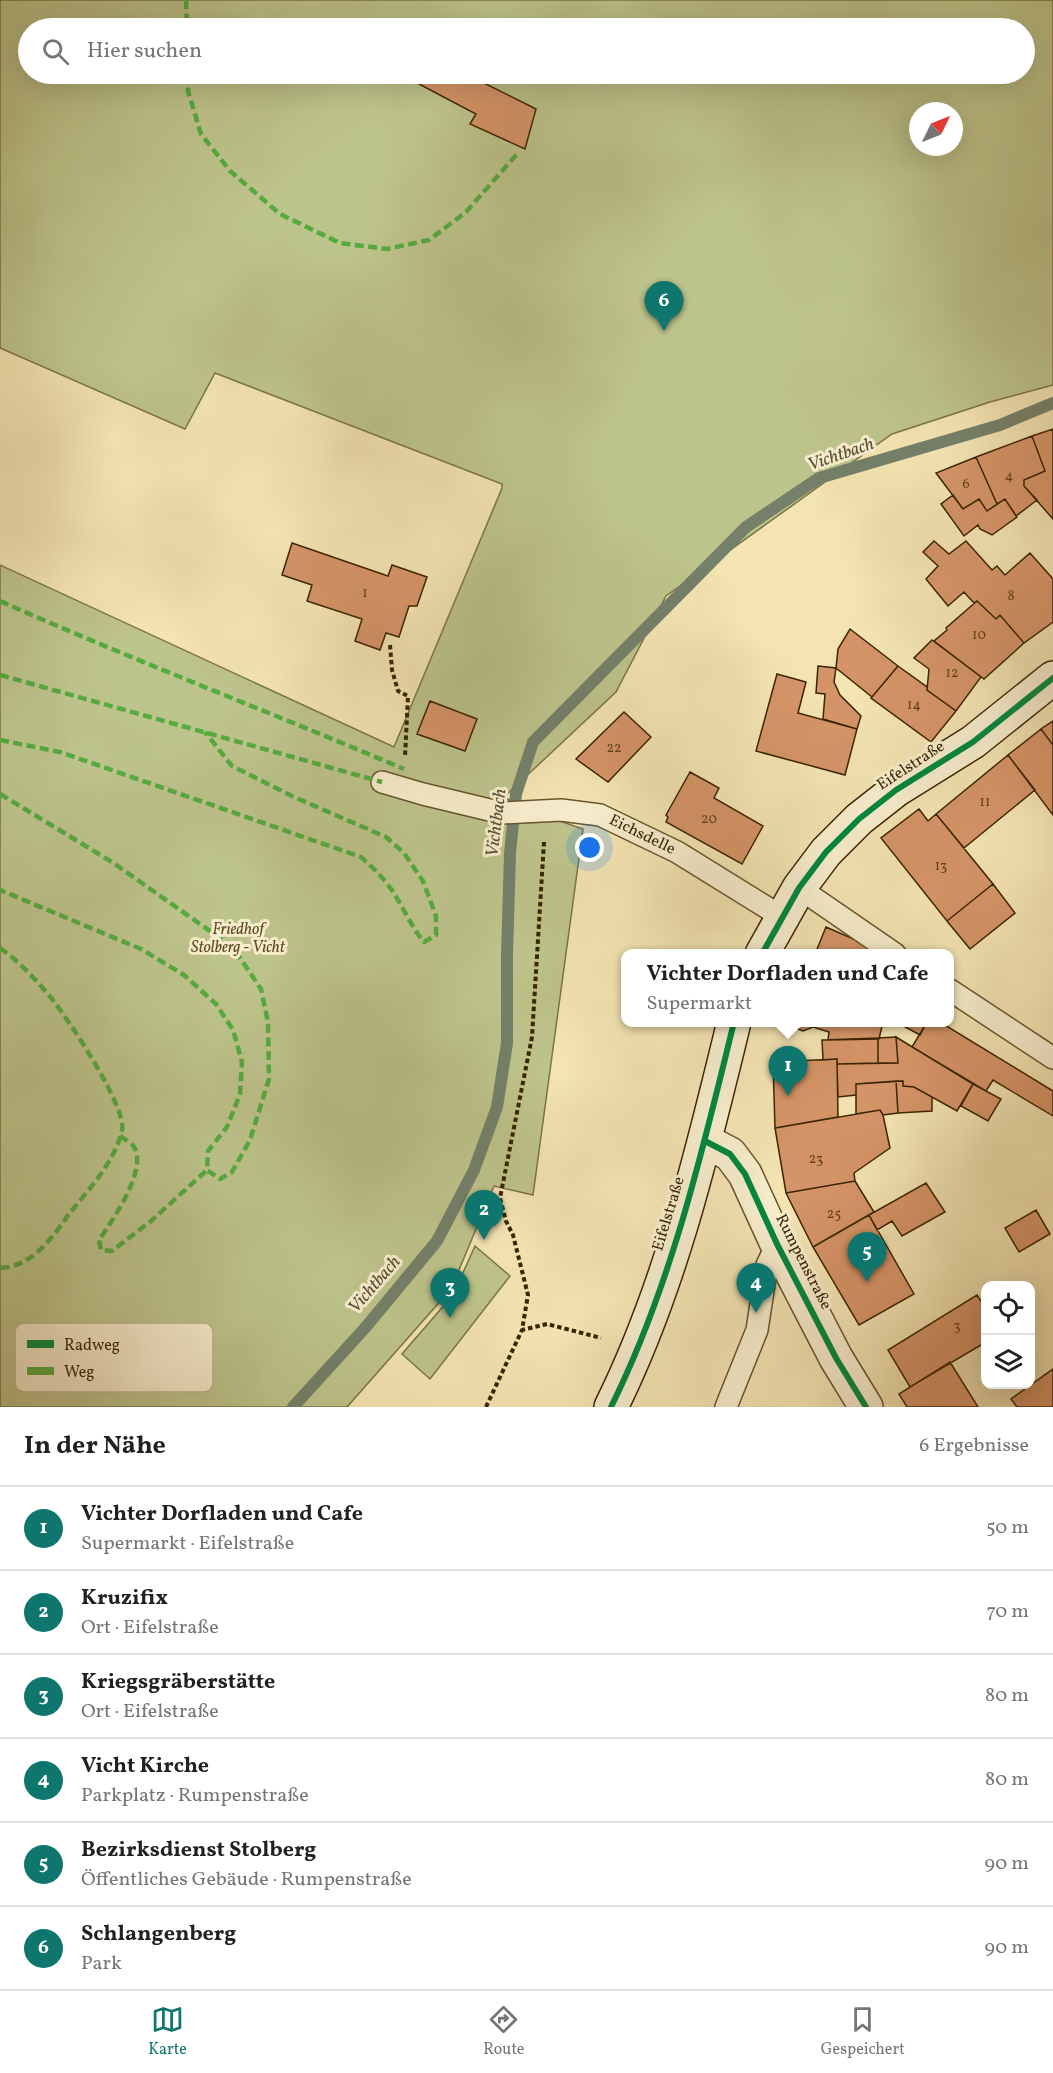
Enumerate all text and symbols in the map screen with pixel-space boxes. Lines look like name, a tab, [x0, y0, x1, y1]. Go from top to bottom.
search box	[18, 18, 1035, 84]
icon: search	[39, 35, 72, 68]
text: Hier suchen	[87, 36, 202, 67]
north arrow	[909, 102, 963, 156]
pin: 6	[644, 282, 684, 331]
water label: Vichtbach	[804, 432, 878, 478]
house number: 4	[1005, 467, 1013, 486]
house number: 6	[962, 475, 970, 494]
house number: 1	[362, 584, 368, 603]
house number: 8	[1007, 587, 1015, 606]
house number: 10	[972, 626, 986, 645]
house number: 12	[946, 664, 958, 683]
house number: 14	[907, 696, 921, 715]
street label: Eifelstraße	[873, 736, 949, 796]
house number: 22	[606, 739, 622, 758]
water label: Vichtbach	[480, 787, 514, 859]
house number: 11	[980, 793, 990, 812]
street label: Eichsdelle	[605, 809, 679, 861]
house number: 20	[701, 810, 717, 829]
your location	[575, 833, 604, 862]
house number: 13	[935, 857, 947, 876]
park label: Friedhof Stolberg - Vicht	[191, 919, 286, 959]
popup	[621, 949, 954, 1027]
text: Vichter Dorfladen und Cafe	[646, 959, 929, 990]
text: Supermarkt	[646, 990, 752, 1018]
pin: 1	[768, 1046, 808, 1096]
house number: 23	[809, 1150, 823, 1169]
street label: Eifelstraße	[647, 1174, 691, 1254]
pin: 2	[464, 1190, 504, 1240]
house number: 25	[827, 1205, 841, 1224]
street label: Rumpenstraße	[769, 1210, 837, 1314]
pin: 5	[848, 1232, 886, 1282]
water label: Vichtbach	[343, 1251, 407, 1319]
pin: 4	[736, 1264, 776, 1313]
pin: 3	[430, 1268, 470, 1318]
map controls	[981, 1281, 1035, 1389]
button: locate	[981, 1281, 1035, 1335]
house number: 3	[953, 1317, 961, 1336]
legend	[15, 1323, 213, 1392]
text: Radweg	[64, 1335, 120, 1357]
button: layers	[981, 1335, 1035, 1389]
text: Weg	[64, 1362, 95, 1384]
text: In der Nähe	[24, 1428, 166, 1464]
text: 6 Ergebnisse	[919, 1432, 1029, 1460]
text: Vichter Dorfladen und Cafe	[81, 1499, 363, 1530]
text: 1	[39, 1514, 48, 1542]
text: 50 m	[986, 1514, 1029, 1542]
text: Supermarkt · Eifelstraße	[81, 1530, 294, 1558]
text: Kruzifix	[81, 1583, 168, 1614]
text: 2	[38, 1598, 49, 1626]
text: 70 m	[986, 1598, 1029, 1626]
text: Ort · Eifelstraße	[81, 1614, 219, 1642]
text: Kriegsgräberstätte	[81, 1667, 275, 1698]
text: 3	[38, 1682, 49, 1710]
text: 80 m	[985, 1682, 1029, 1710]
text: Ort · Eifelstraße	[81, 1698, 219, 1726]
text: Vicht Kirche	[81, 1751, 209, 1782]
text: 4	[37, 1766, 50, 1794]
text: 80 m	[985, 1766, 1029, 1794]
text: Parkplatz · Rumpenstraße	[81, 1782, 309, 1810]
text: Bezirksdienst Stolberg	[81, 1835, 316, 1866]
text: 5	[39, 1850, 48, 1878]
text: 90 m	[985, 1850, 1029, 1878]
text: Öffentliches Gebäude · Rumpenstraße	[81, 1866, 412, 1894]
text: Schlangenberg	[81, 1919, 236, 1950]
text: 6	[38, 1934, 49, 1962]
text: 90 m	[985, 1934, 1029, 1962]
text: Park	[81, 1950, 122, 1978]
tab: Karte	[148, 2003, 187, 2061]
tab: Route	[483, 2003, 524, 2061]
tab: Gespeichert	[821, 2003, 905, 2061]

